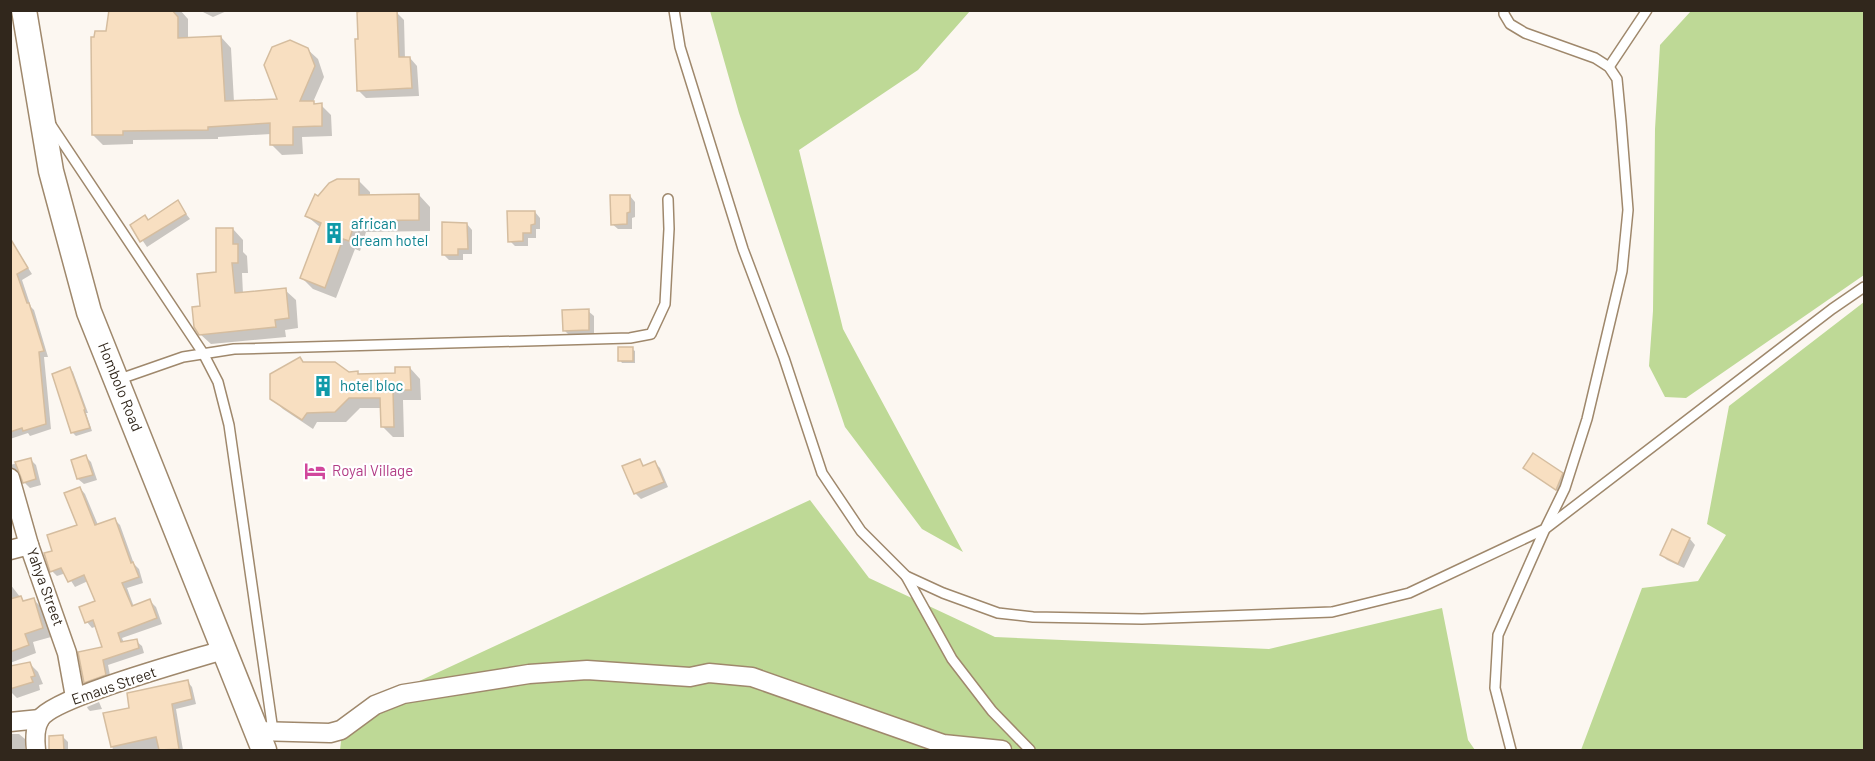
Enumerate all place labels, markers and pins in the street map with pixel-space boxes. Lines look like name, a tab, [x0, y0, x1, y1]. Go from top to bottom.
place label: african dream hotel	[351, 214, 428, 249]
building icon: african dream hotel	[322, 221, 346, 245]
building icon: hotel bloc	[311, 374, 335, 398]
place label: hotel bloc	[340, 376, 404, 394]
hotel icon: Royal Village	[303, 459, 327, 483]
place label: Royal Village	[332, 461, 413, 479]

